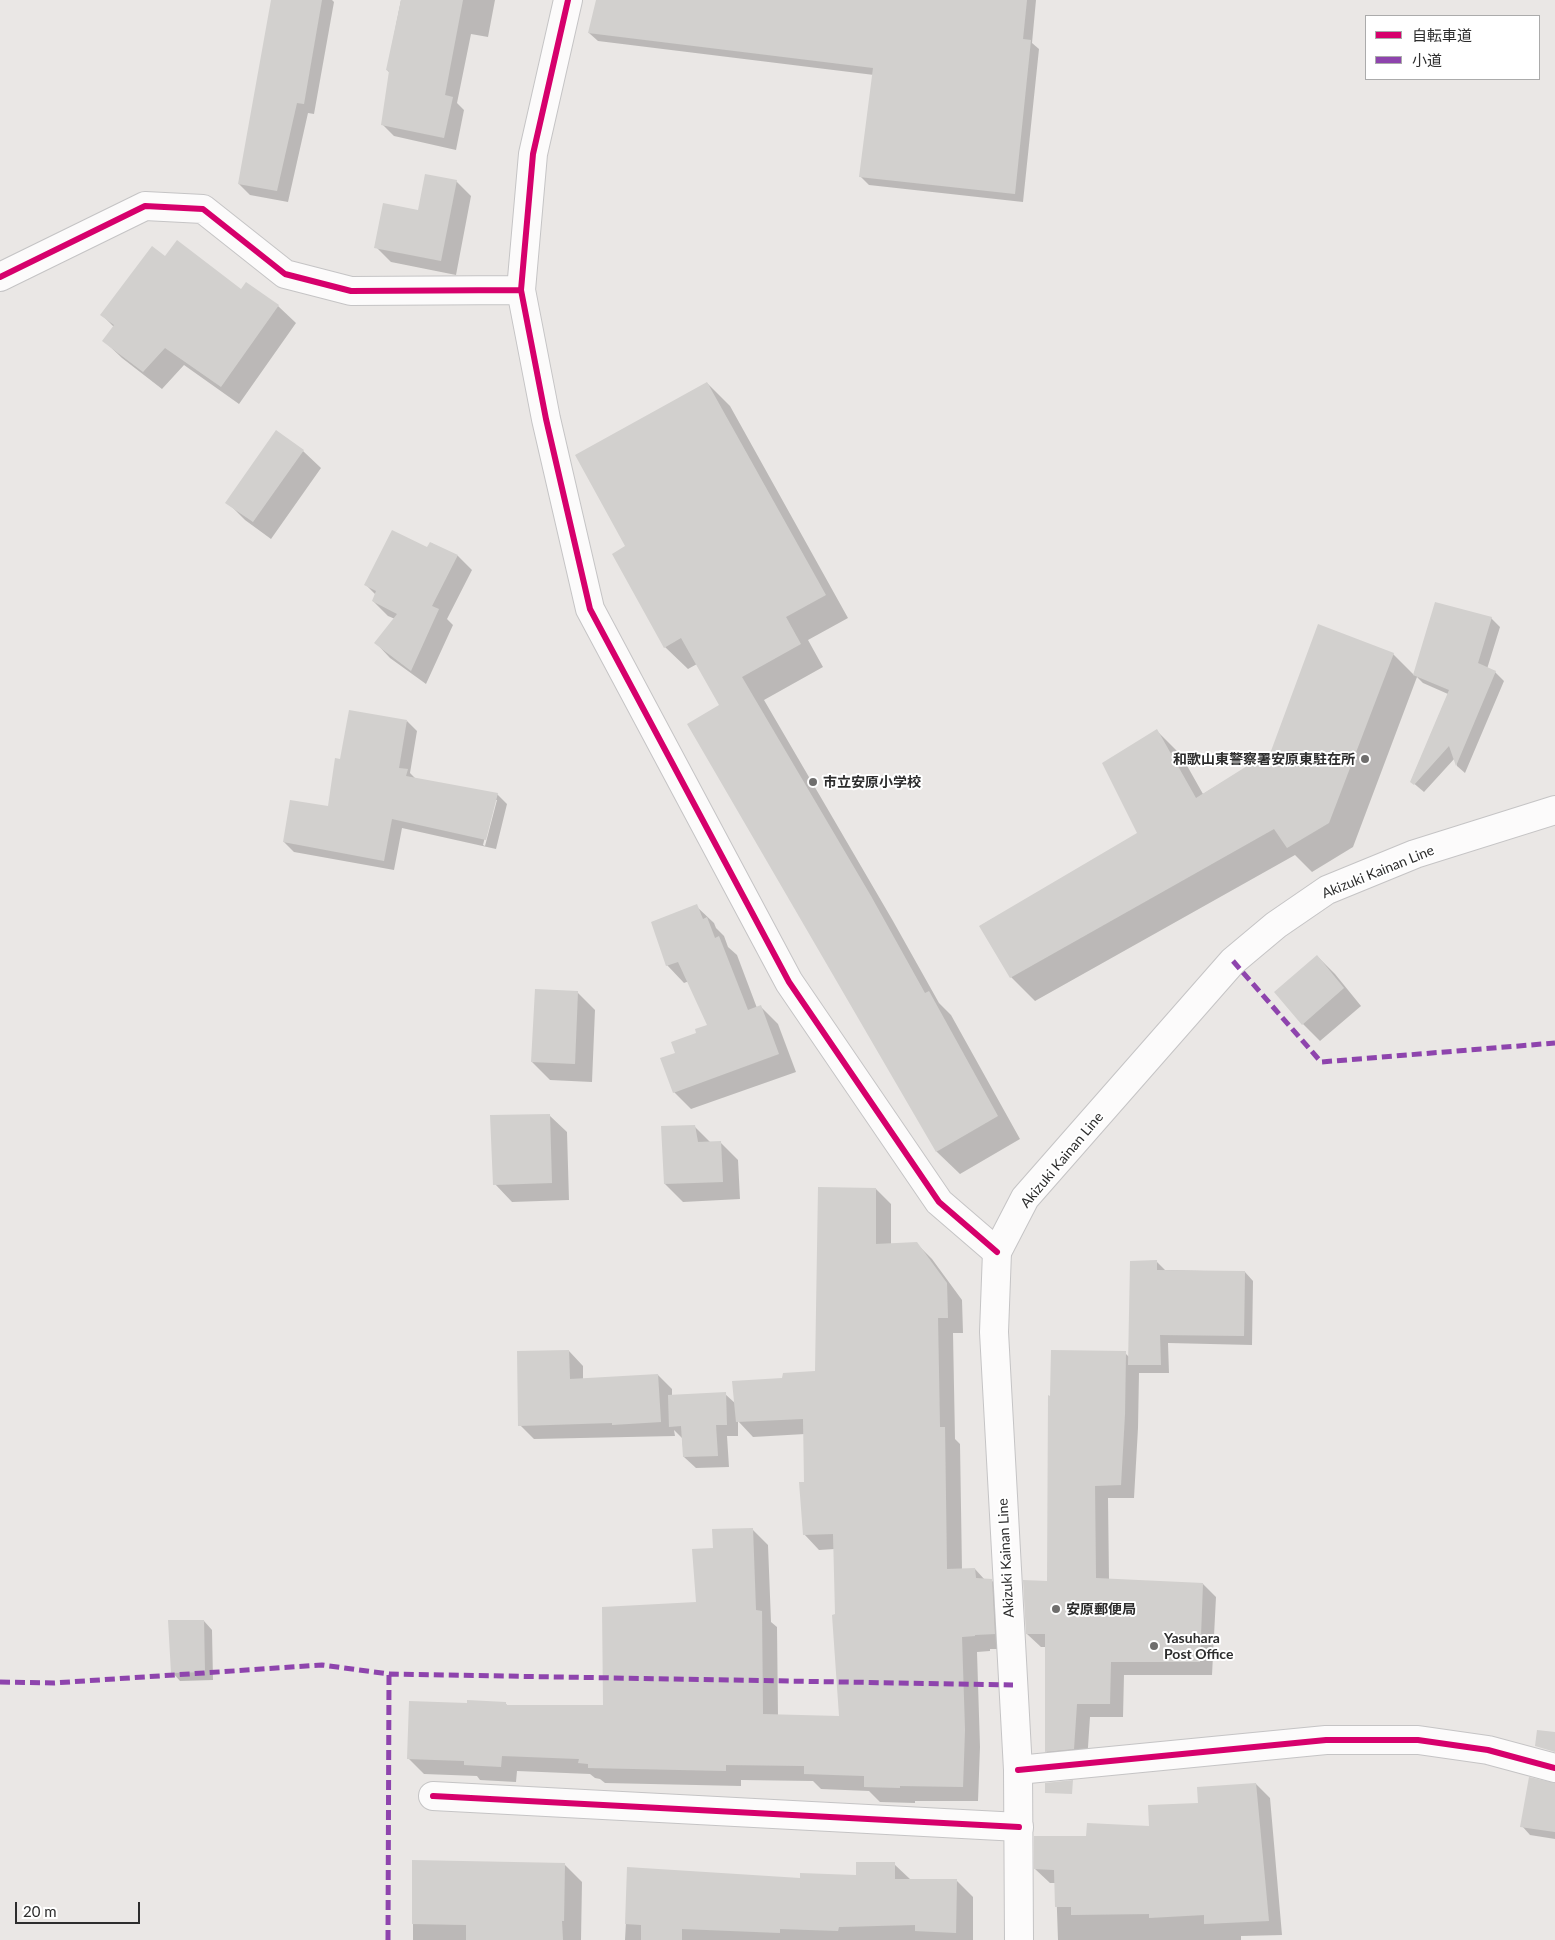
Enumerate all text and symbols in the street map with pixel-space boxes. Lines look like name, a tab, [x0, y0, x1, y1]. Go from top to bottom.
legend	[1365, 15, 1540, 80]
text: 自転車道	[1412, 26, 1472, 44]
text: 小道	[1412, 51, 1442, 69]
place label: 和歌山東警察署安原東駐在所	[1173, 751, 1355, 767]
marker: 和歌山東警察署安原東駐在所	[1359, 753, 1371, 765]
place label: 市立安原小学校	[823, 774, 921, 790]
marker: 市立安原小学校	[807, 776, 819, 788]
street label: Akizuki Kainan Line	[1319, 842, 1437, 902]
street label: Akizuki Kainan Line	[1017, 1109, 1107, 1211]
street label: Akizuki Kainan Line	[994, 1498, 1018, 1618]
place label: 安原郵便局	[1066, 1601, 1136, 1617]
marker: 安原郵便局	[1050, 1603, 1062, 1615]
place label: Yasuhara Post Office	[1164, 1630, 1233, 1662]
marker: Yasuhara Post Office	[1148, 1640, 1160, 1652]
scale bar	[18, 1892, 142, 1924]
text: 20 m	[23, 1902, 57, 1920]

